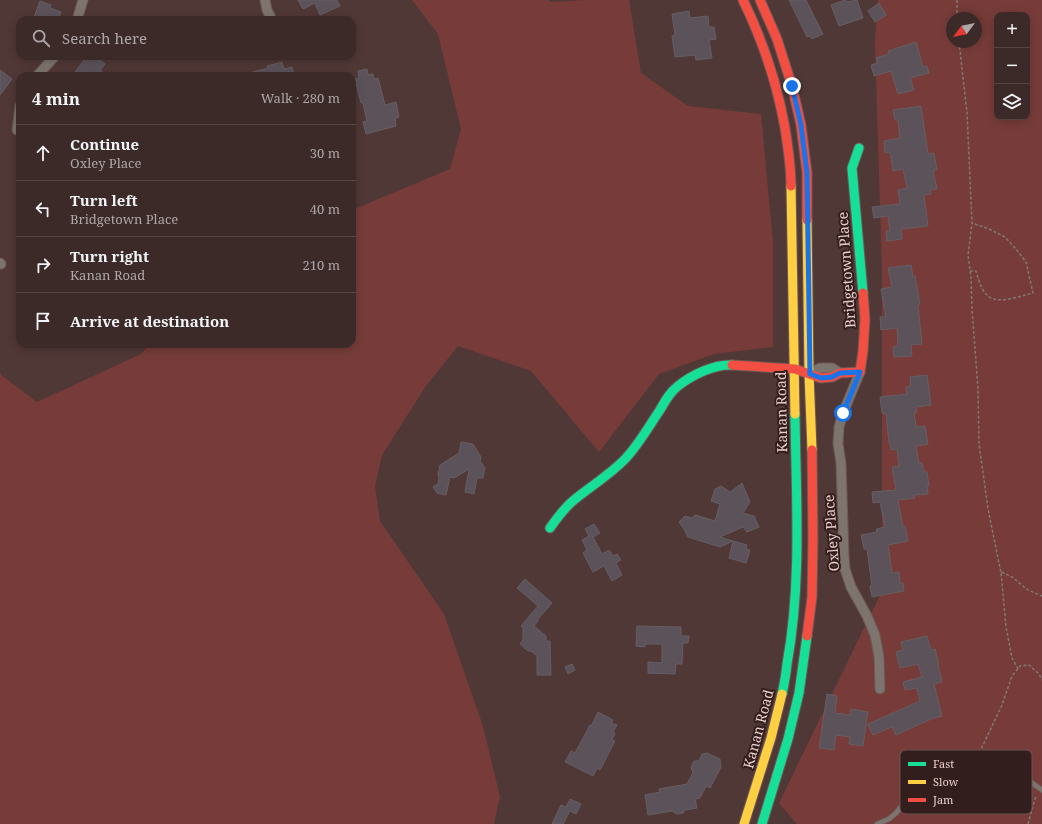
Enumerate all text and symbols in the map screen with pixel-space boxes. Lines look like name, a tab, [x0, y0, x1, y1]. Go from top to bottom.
north arrow	[946, 12, 982, 48]
map controls	[994, 12, 1030, 120]
button: +	[994, 12, 1030, 48]
search box	[16, 16, 356, 60]
icon: search	[30, 27, 52, 49]
text: Search here	[62, 28, 147, 48]
button: −	[994, 48, 1030, 84]
route end	[783, 77, 801, 95]
button: layers	[994, 84, 1030, 120]
text: 4 min	[32, 87, 80, 110]
text: Walk · 280 m	[261, 89, 340, 107]
text: Continue	[70, 134, 139, 154]
icon: ahead	[32, 142, 54, 164]
text: 30 m	[310, 144, 340, 162]
text: Oxley Place	[70, 154, 141, 172]
text: Turn left	[70, 190, 138, 210]
icon: left	[32, 198, 54, 220]
text: 40 m	[310, 200, 340, 218]
text: Bridgetown Place	[70, 210, 178, 228]
street label: Bridgetown Place	[832, 211, 860, 329]
text: Turn right	[70, 246, 149, 266]
icon: right	[32, 254, 54, 276]
text: 210 m	[303, 256, 340, 274]
text: Kanan Road	[70, 266, 145, 284]
icon: arrive	[32, 310, 54, 332]
text: Arrive at destination	[70, 311, 229, 331]
street label: Kanan Road	[771, 371, 791, 453]
route start	[834, 404, 852, 422]
street label: Oxley Place	[819, 494, 843, 572]
street label: Kanan Road	[738, 687, 778, 771]
legend	[900, 750, 1032, 814]
text: Fast	[933, 756, 954, 771]
text: Slow	[933, 774, 959, 789]
text: Jam	[932, 792, 954, 807]

